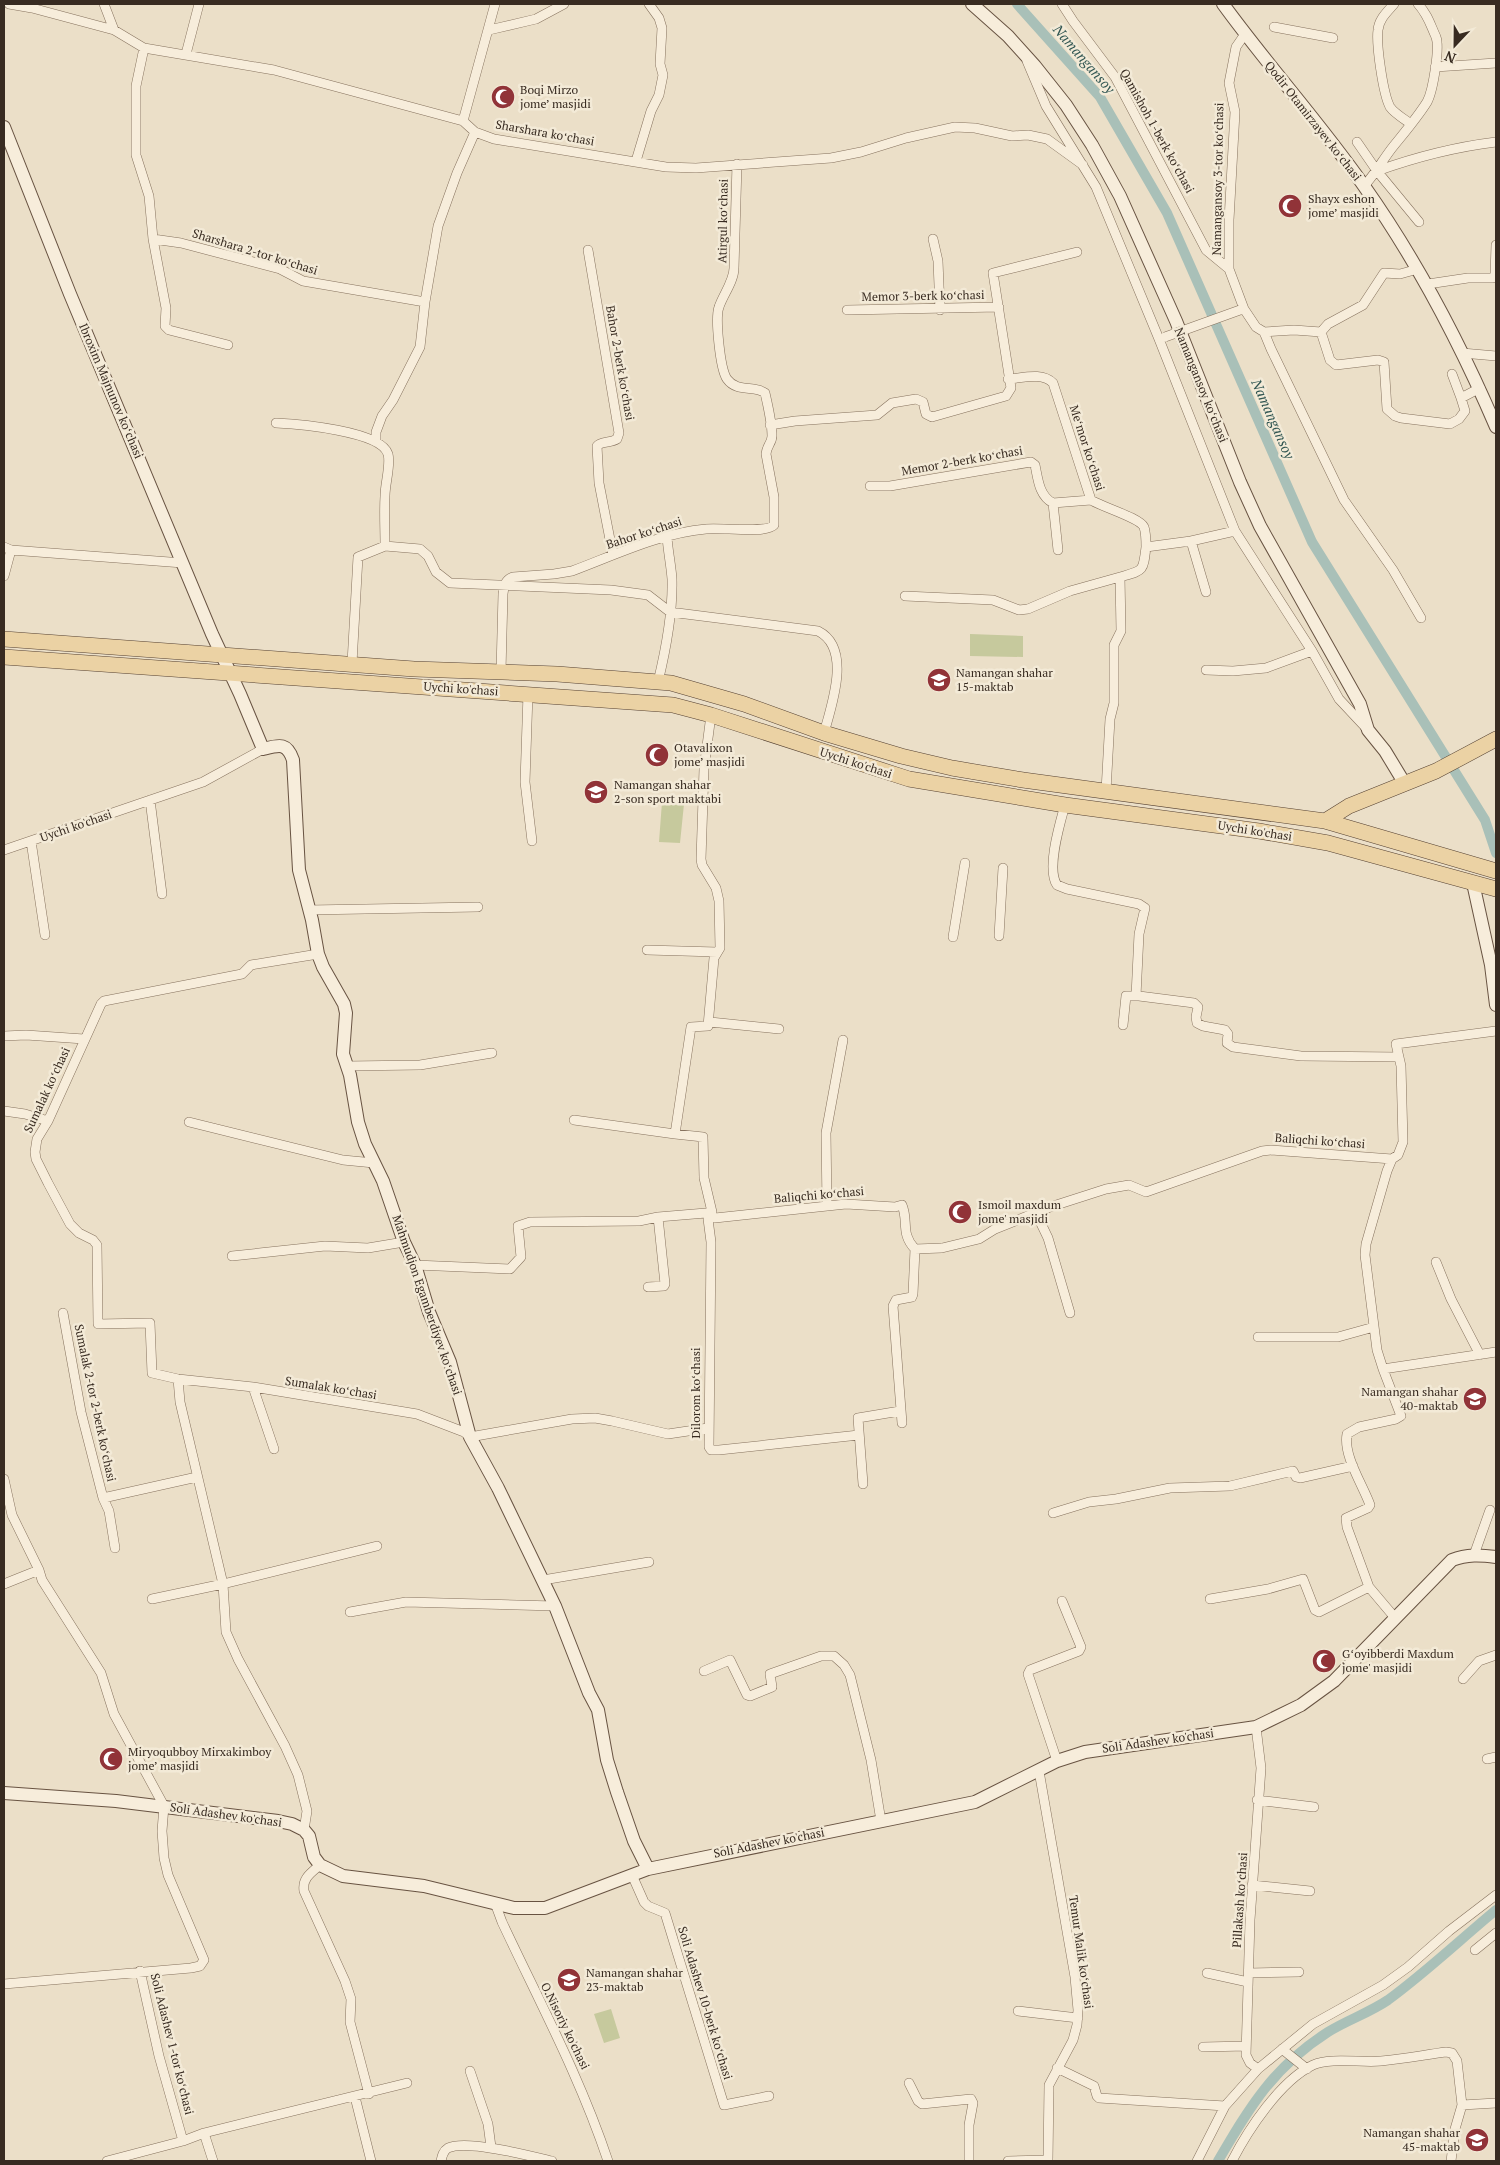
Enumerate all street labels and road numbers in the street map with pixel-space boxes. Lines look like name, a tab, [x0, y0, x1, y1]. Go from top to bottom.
street label: Qodir Otamirzayev koʻchasi	[1262, 58, 1365, 184]
street label: Qamishoh 1-berk koʻchasi	[1117, 66, 1198, 196]
street label: Namangansoy 3-tor koʻchasi	[1209, 102, 1226, 256]
street label: Sharshara koʻchasi	[494, 116, 596, 149]
street label: Atirgul koʻchasi	[714, 178, 731, 263]
street label: Sharshara 2-tor koʻchasi	[191, 225, 320, 278]
street label: Memor 3-berk koʻchasi	[861, 287, 985, 304]
street label: Bahor 2-berk koʻchasi	[603, 304, 638, 422]
street label: Ibroxim Majnunov koʻchasi	[76, 321, 147, 461]
street label: Namangansoy koʻchasi	[1172, 325, 1232, 445]
street label: Meʻmor koʻchasi	[1067, 403, 1109, 493]
street label: Memor 2-berk koʻchasi	[900, 442, 1024, 479]
street label: Bahor koʻchasi	[604, 513, 684, 552]
street label: Uychi ko'chasi	[423, 678, 499, 699]
street label: Uychi ko'chasi	[818, 744, 894, 781]
street label: Uychi ko'chasi	[38, 806, 114, 845]
street label: Uychi ko'chasi	[1217, 817, 1294, 844]
street label: Sumalak koʻchasi	[20, 1044, 73, 1135]
street label: Baliqchi koʻchasi	[1274, 1130, 1366, 1151]
street label: Baliqchi koʻchasi	[773, 1183, 865, 1206]
street label: Mahmudjon Egamberdiyev koʻchasi	[390, 1213, 466, 1397]
street label: Sumalak 2-tor 2-berk koʻchasi	[71, 1323, 120, 1483]
street label: Dilorom koʻchasi	[688, 1347, 703, 1439]
street label: Sumalak koʻchasi	[284, 1373, 378, 1402]
street label: Soli Adashev ko'chasi	[1101, 1725, 1215, 1756]
street label: Soli Adashev ko'chasi	[169, 1799, 283, 1830]
street label: Soli Adashev ko'chasi	[712, 1824, 826, 1861]
street label: Pillakash koʻchasi	[1229, 1851, 1250, 1948]
street label: Temur Malik koʻchasi	[1066, 1894, 1097, 2010]
street label: Soli Adashev 10-berk koʻchasi	[675, 1924, 736, 2082]
street label: Soli Adashev 1-tor koʻchasi	[148, 1972, 197, 2117]
street label: O.Nisoriy ko'chasi	[538, 1980, 593, 2072]

